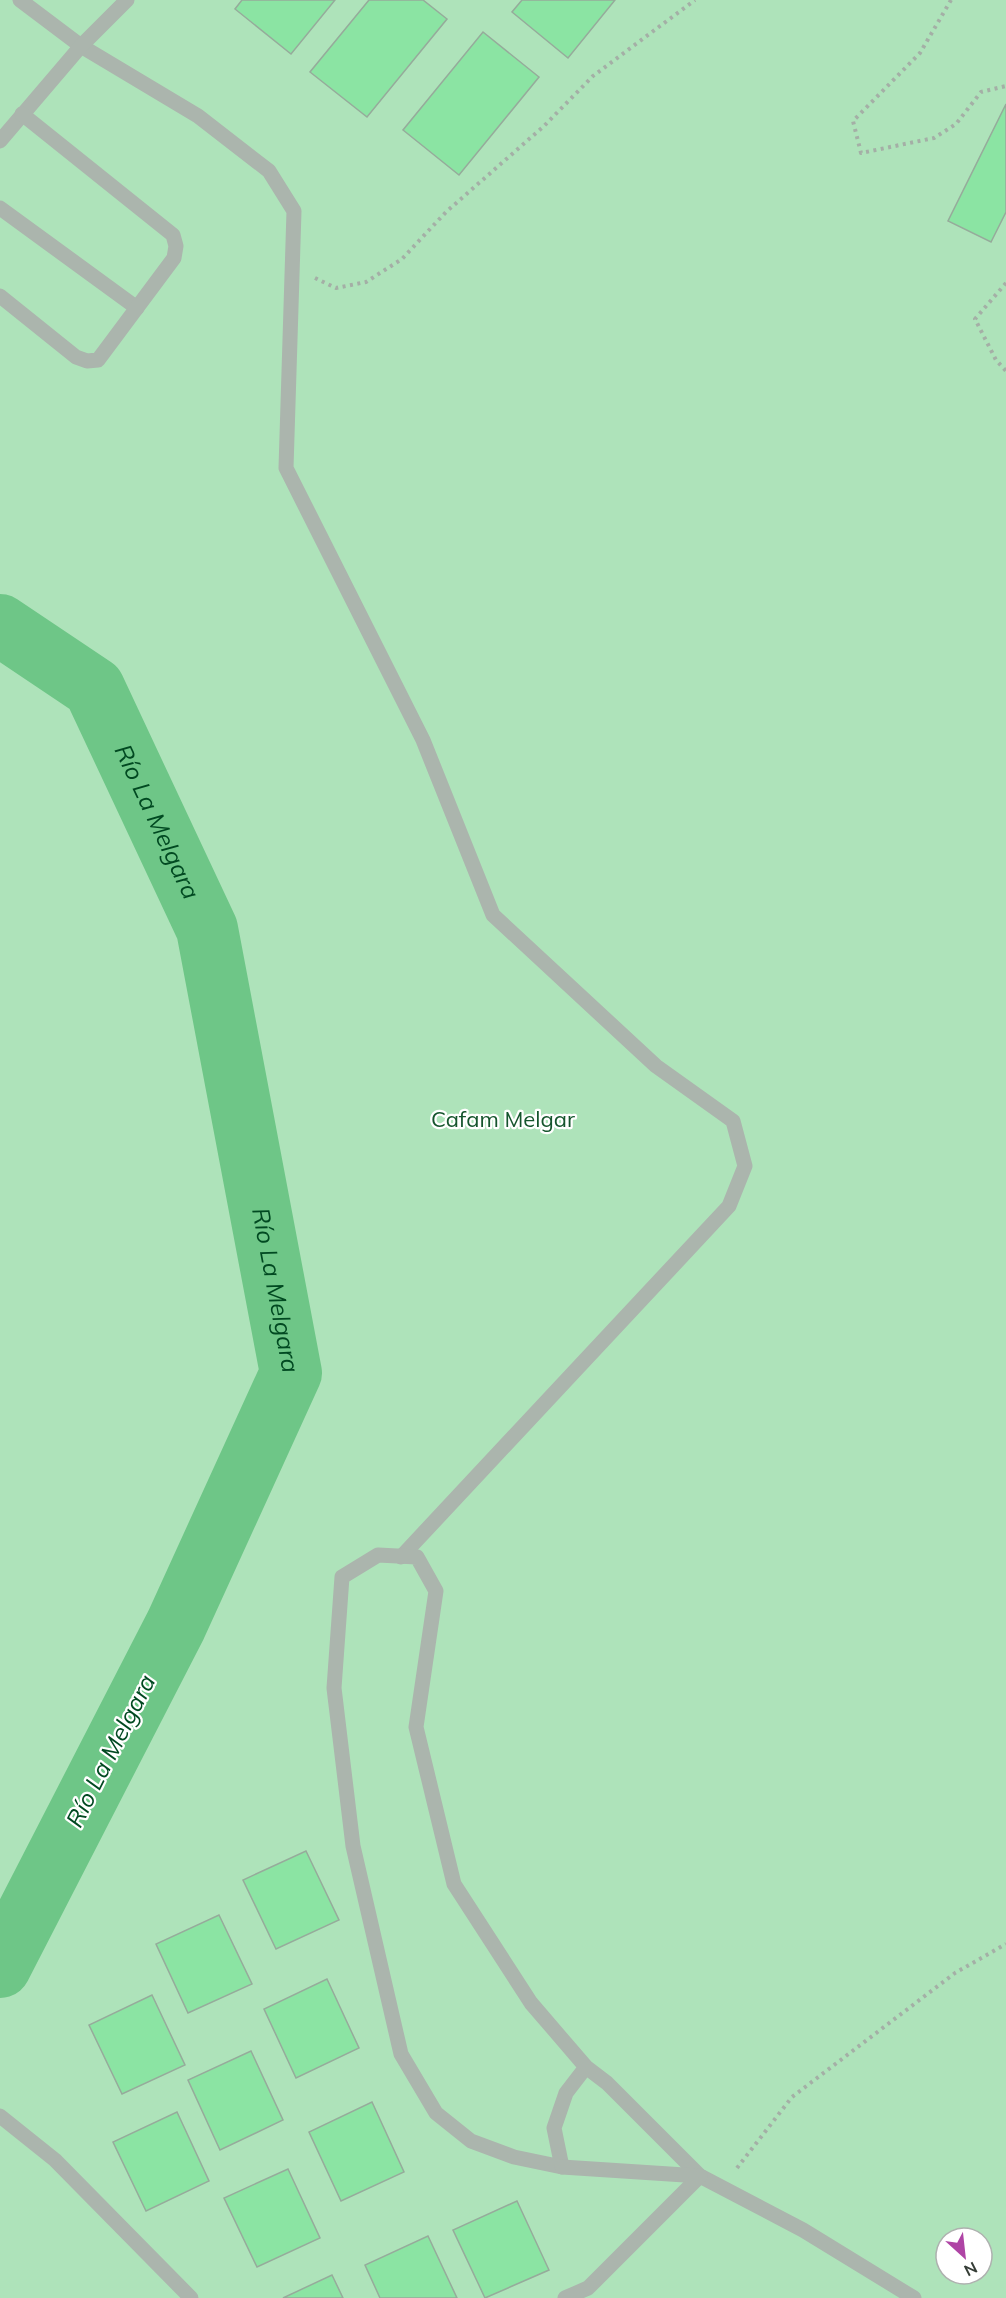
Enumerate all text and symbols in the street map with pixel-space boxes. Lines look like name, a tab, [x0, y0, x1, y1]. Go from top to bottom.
water label: Río La Melgara	[109, 739, 207, 904]
park label: Cafam Melgar	[431, 1105, 575, 1133]
water label: Río La Melgara	[246, 1205, 307, 1375]
water label: Río La Melgara	[59, 1669, 161, 1832]
north arrow	[934, 2226, 994, 2286]
text: N	[961, 2258, 981, 2281]

